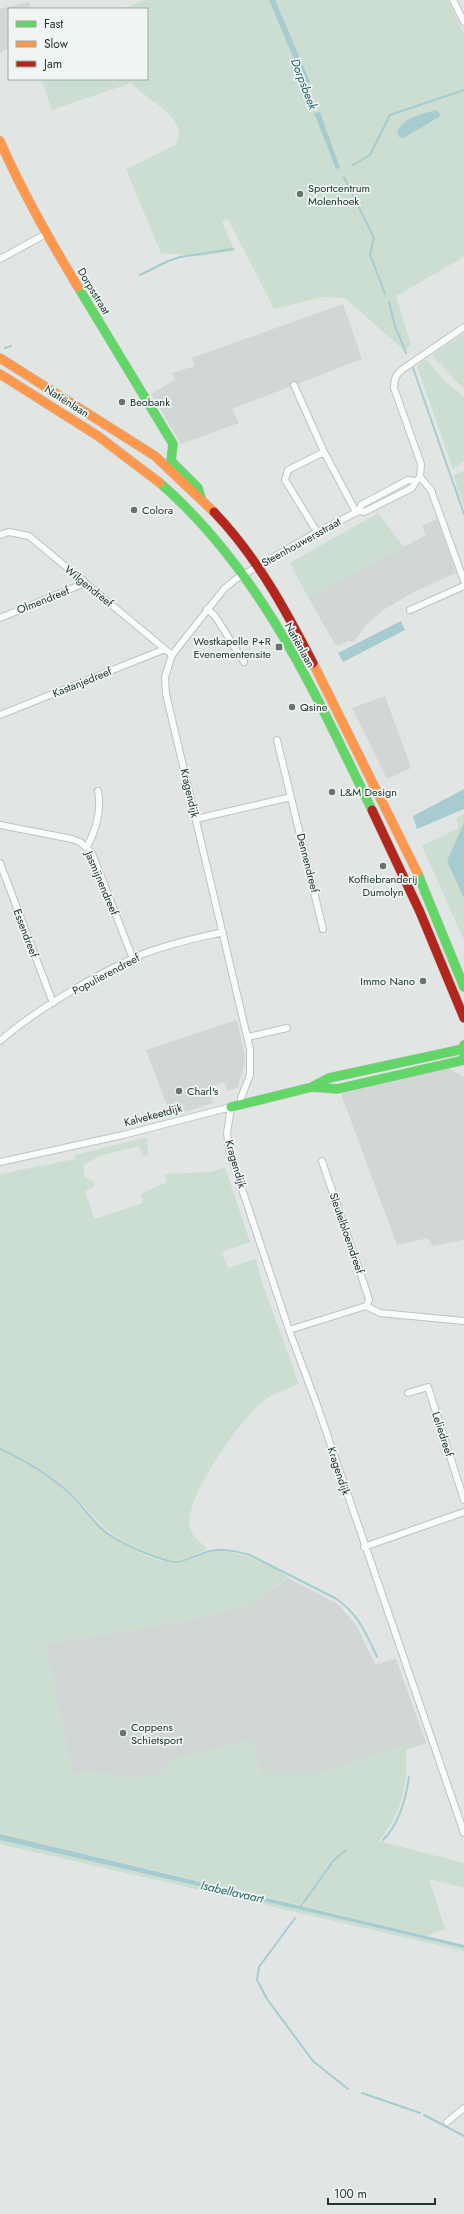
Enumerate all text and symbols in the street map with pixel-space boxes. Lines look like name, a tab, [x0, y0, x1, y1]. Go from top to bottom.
legend	[8, 8, 148, 80]
text: Fast	[44, 15, 63, 33]
text: Slow	[44, 35, 69, 53]
text: Jam	[42, 55, 62, 73]
water label: Dorpsbeek	[286, 56, 322, 113]
place label: Sportcentrum Molenhoek	[308, 180, 370, 209]
marker: Sportcentrum Molenhoek	[295, 189, 305, 199]
street label: Dorpsstraat	[74, 265, 114, 318]
street label: Natiënlaan	[42, 381, 92, 421]
place label: Beobank	[130, 394, 170, 410]
marker: Beobank	[117, 397, 127, 407]
place label: Colora	[142, 502, 173, 518]
marker: Colora	[129, 505, 139, 515]
street label: Steenhouwersstraat	[258, 513, 344, 570]
street label: Wilgendreef	[61, 561, 117, 611]
street label: Olmendreef	[14, 582, 73, 618]
street label: Natiënlaan	[281, 619, 319, 671]
place label: Westkapelle P+R Evenementensite	[193, 633, 272, 662]
marker: Westkapelle P+R Evenementensite	[274, 642, 284, 652]
street label: Kastanjedreef	[50, 663, 115, 701]
place label: Qsine	[300, 699, 328, 715]
marker: Qsine	[287, 702, 297, 712]
street label: Kragendijk	[177, 767, 203, 819]
place label: L&M Design	[340, 784, 397, 800]
marker: L&M Design	[327, 787, 337, 797]
street label: Dennendreef	[293, 832, 323, 895]
street label: Jasmijnendreef	[81, 847, 123, 918]
marker: Koffiebranderij Dumolyn	[378, 861, 388, 871]
place label: Koffiebranderij Dumolyn	[348, 871, 418, 900]
street label: Essendreef	[9, 906, 43, 960]
street label: Populierendreef	[69, 949, 143, 998]
place label: Immo Nano	[360, 973, 415, 989]
marker: Immo Nano	[418, 976, 428, 986]
place label: Charl's	[187, 1083, 219, 1099]
marker: Charl's	[174, 1086, 184, 1096]
street label: Kalvekeetdijk	[122, 1100, 184, 1130]
street label: Kragendijk	[221, 1138, 251, 1190]
street label: Sleutelbloemdreef	[326, 1191, 369, 1276]
street label: Leliedreef	[428, 1410, 458, 1459]
street label: Kragendijk	[324, 1445, 354, 1497]
place label: Coppens Schietsport	[131, 1719, 183, 1748]
marker: Coppens Schietsport	[118, 1728, 128, 1738]
water label: Isabellavaart	[199, 1876, 266, 1908]
scale bar	[328, 2180, 435, 2206]
text: 100 m	[334, 2185, 367, 2203]

